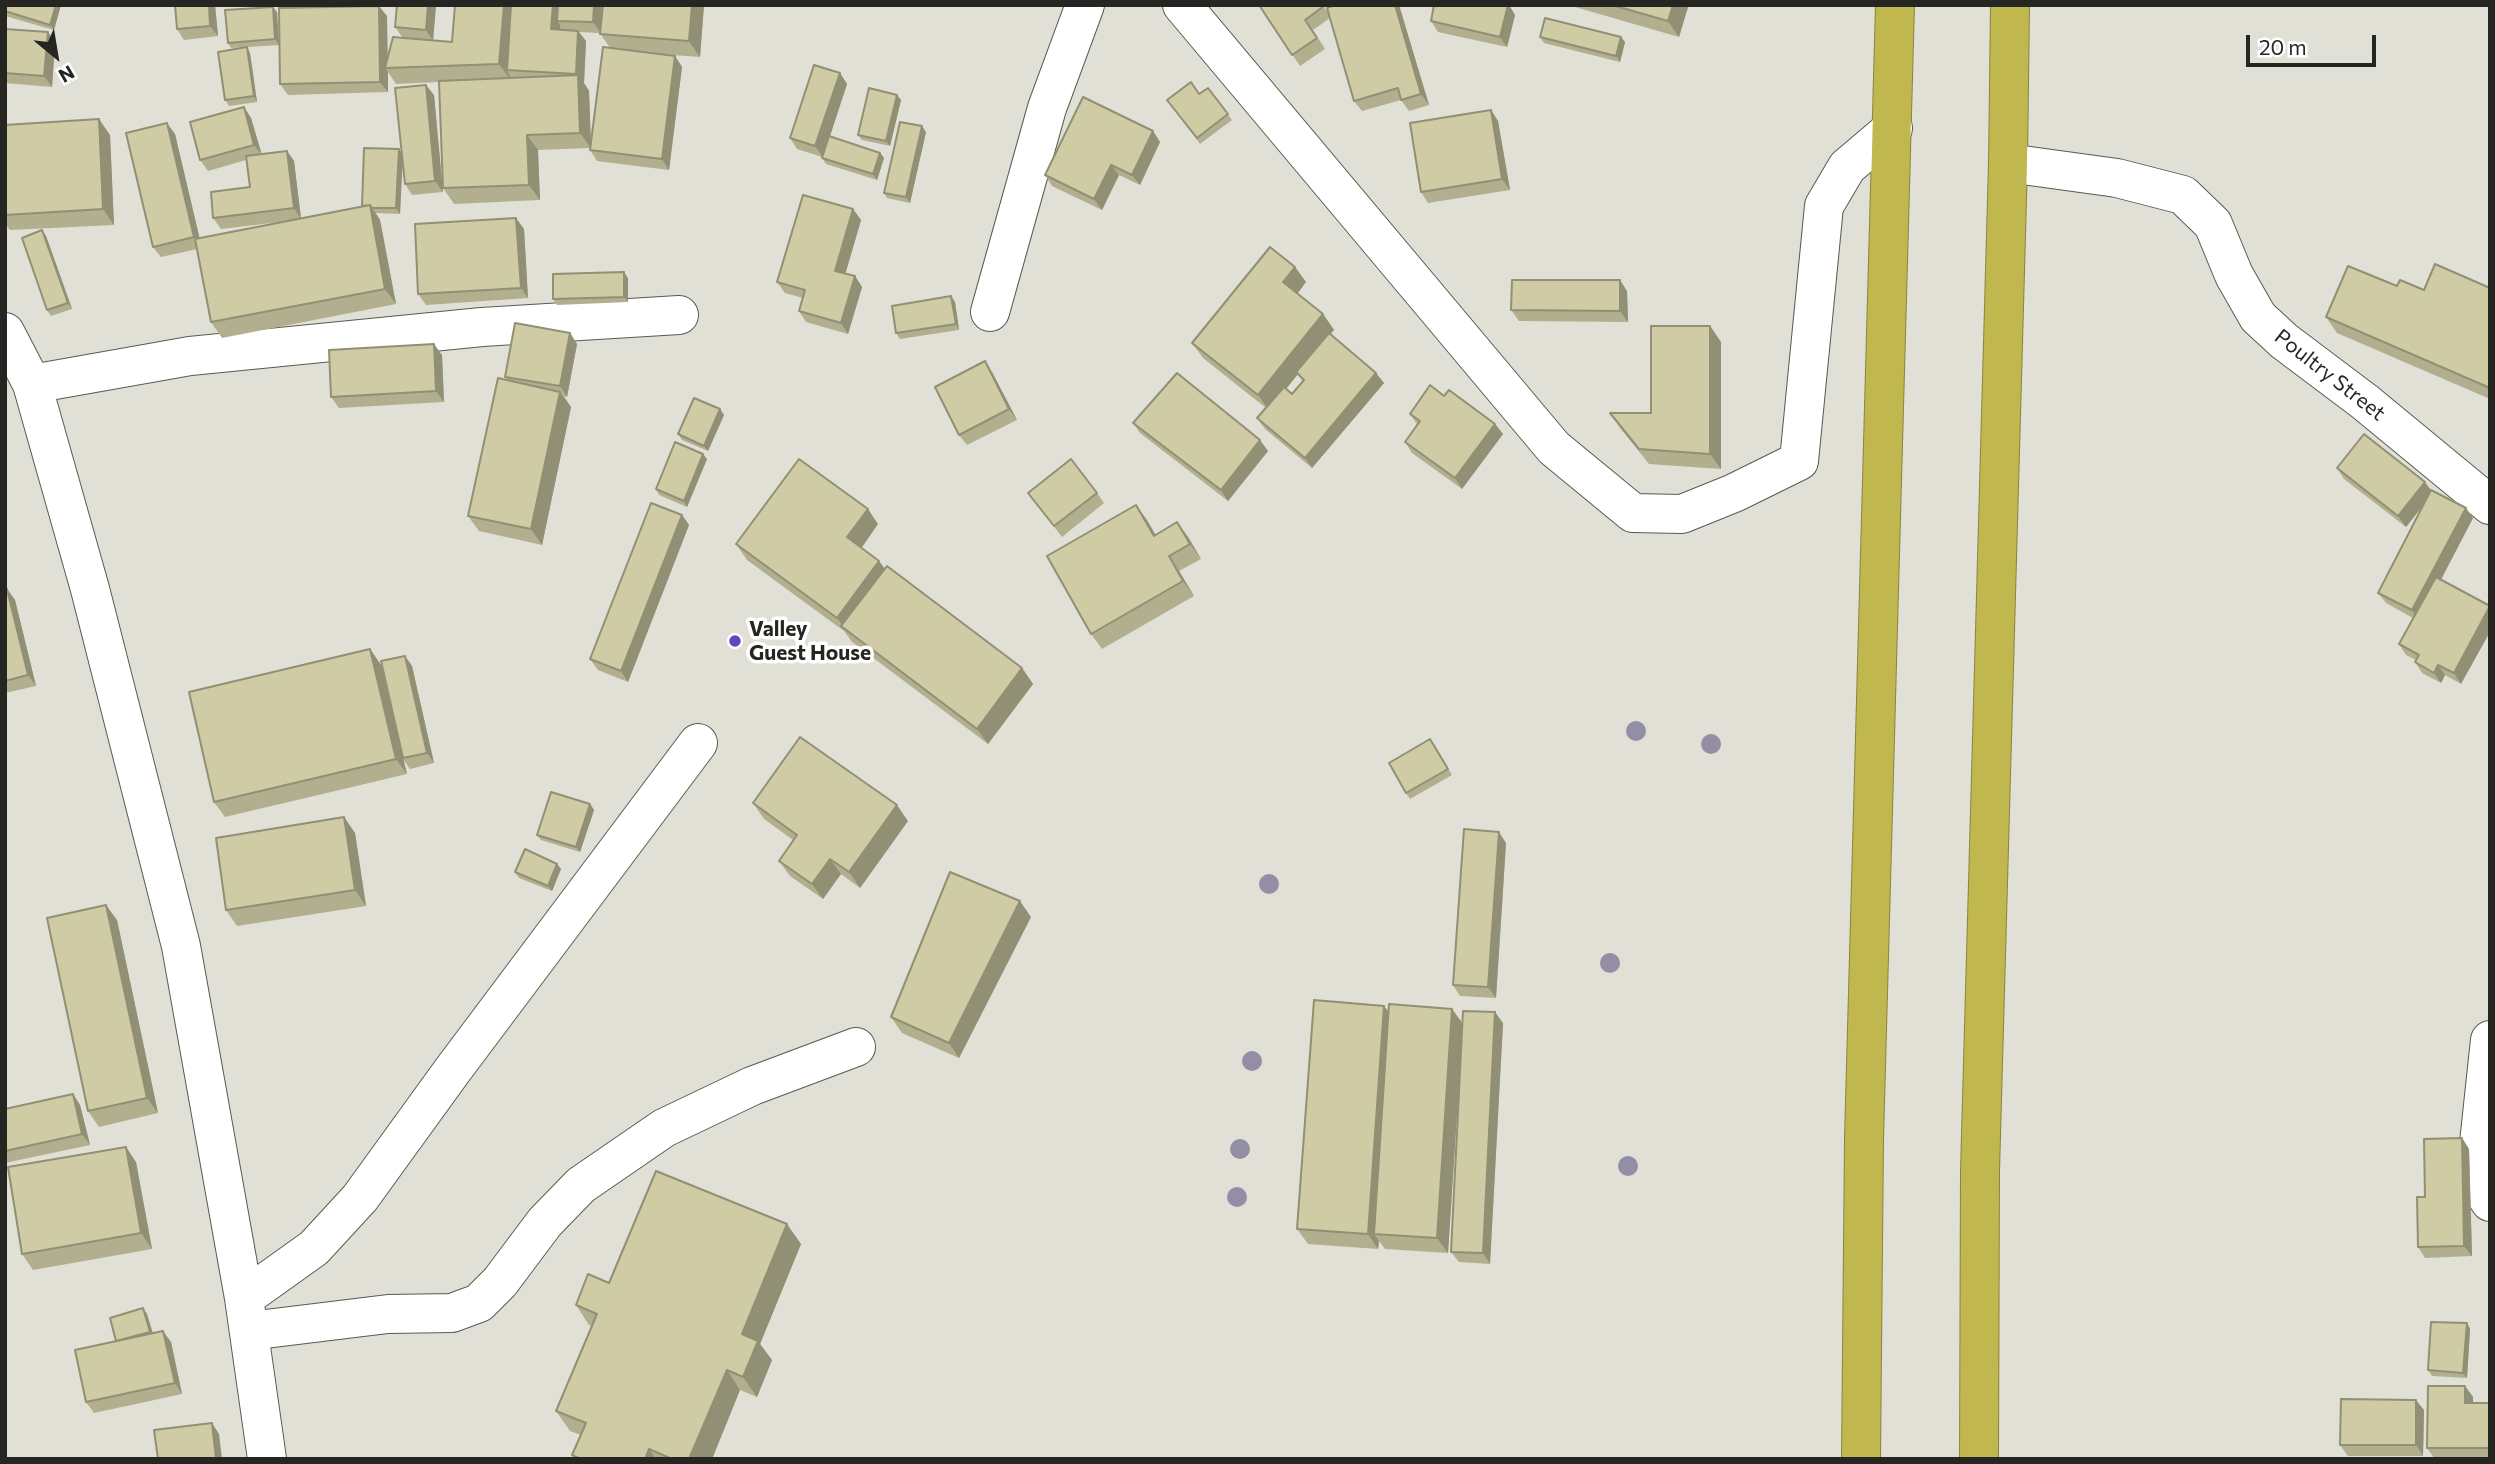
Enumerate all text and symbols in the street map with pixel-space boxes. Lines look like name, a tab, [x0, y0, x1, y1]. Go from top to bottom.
north arrow	[21, 21, 91, 91]
scale bar	[2250, 21, 2380, 65]
text: 20 m	[2259, 34, 2307, 59]
text: N	[55, 61, 79, 88]
street label: Poultry Street	[2270, 324, 2390, 426]
place label: Valley Guest House	[749, 616, 871, 666]
marker: Valley Guest House	[727, 633, 743, 649]

